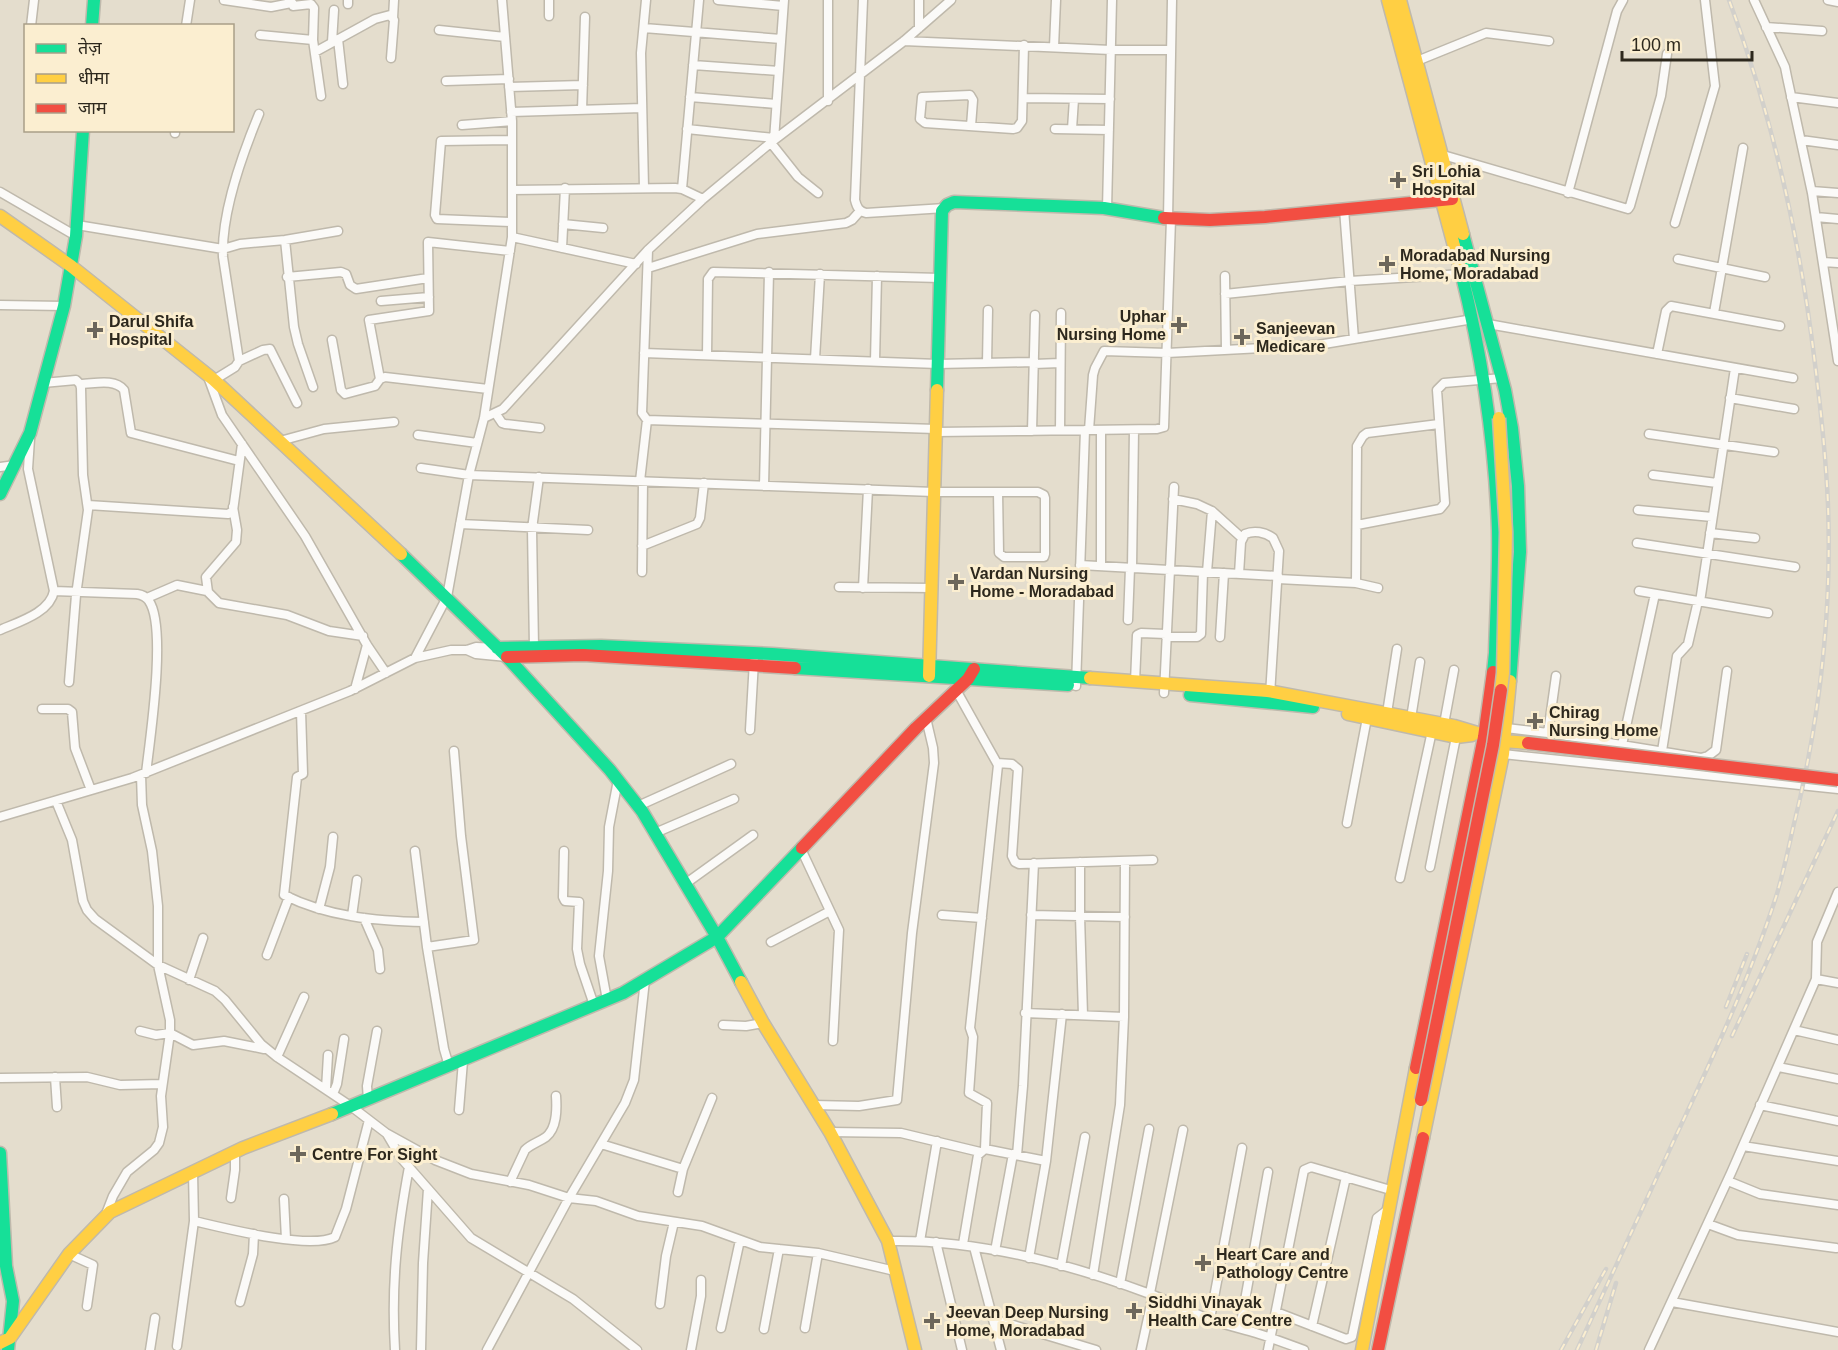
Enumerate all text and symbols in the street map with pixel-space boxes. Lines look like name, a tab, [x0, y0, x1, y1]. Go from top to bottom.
legend	[24, 24, 234, 132]
scale bar	[1622, 24, 1752, 62]
text: 100 m	[1631, 35, 1681, 55]
text: तेज़	[78, 37, 102, 58]
text: धीमा	[78, 68, 109, 88]
text: जाम	[78, 98, 108, 118]
place label: Sri Lohia Hospital	[1412, 163, 1481, 198]
marker: Sri Lohia Hospital	[1389, 171, 1407, 189]
place label: Moradabad Nursing Home, Moradabad	[1400, 247, 1550, 282]
marker: Moradabad Nursing Home, Moradabad	[1378, 255, 1396, 273]
place label: Uphar Nursing Home	[1057, 308, 1166, 343]
place label: Darul Shifa Hospital	[109, 313, 194, 348]
marker: Uphar Nursing Home	[1170, 316, 1188, 334]
place label: Sanjeevan Medicare	[1256, 320, 1335, 355]
marker: Darul Shifa Hospital	[86, 321, 104, 339]
marker: Sanjeevan Medicare	[1233, 328, 1251, 346]
place label: Vardan Nursing Home - Moradabad	[970, 565, 1114, 600]
marker: Vardan Nursing Home - Moradabad	[947, 573, 965, 591]
place label: Chirag Nursing Home	[1549, 704, 1658, 739]
marker: Chirag Nursing Home	[1526, 712, 1544, 730]
marker: Centre For Sight	[289, 1145, 307, 1163]
place label: Centre For Sight	[312, 1146, 438, 1163]
place label: Heart Care and Pathology Centre	[1216, 1246, 1349, 1281]
marker: Heart Care and Pathology Centre	[1194, 1254, 1212, 1272]
place label: Siddhi Vinayak Health Care Centre	[1148, 1294, 1292, 1329]
marker: Siddhi Vinayak Health Care Centre	[1125, 1302, 1143, 1320]
place label: Jeevan Deep Nursing Home, Moradabad	[946, 1304, 1109, 1339]
marker: Jeevan Deep Nursing Home, Moradabad	[923, 1312, 941, 1330]

